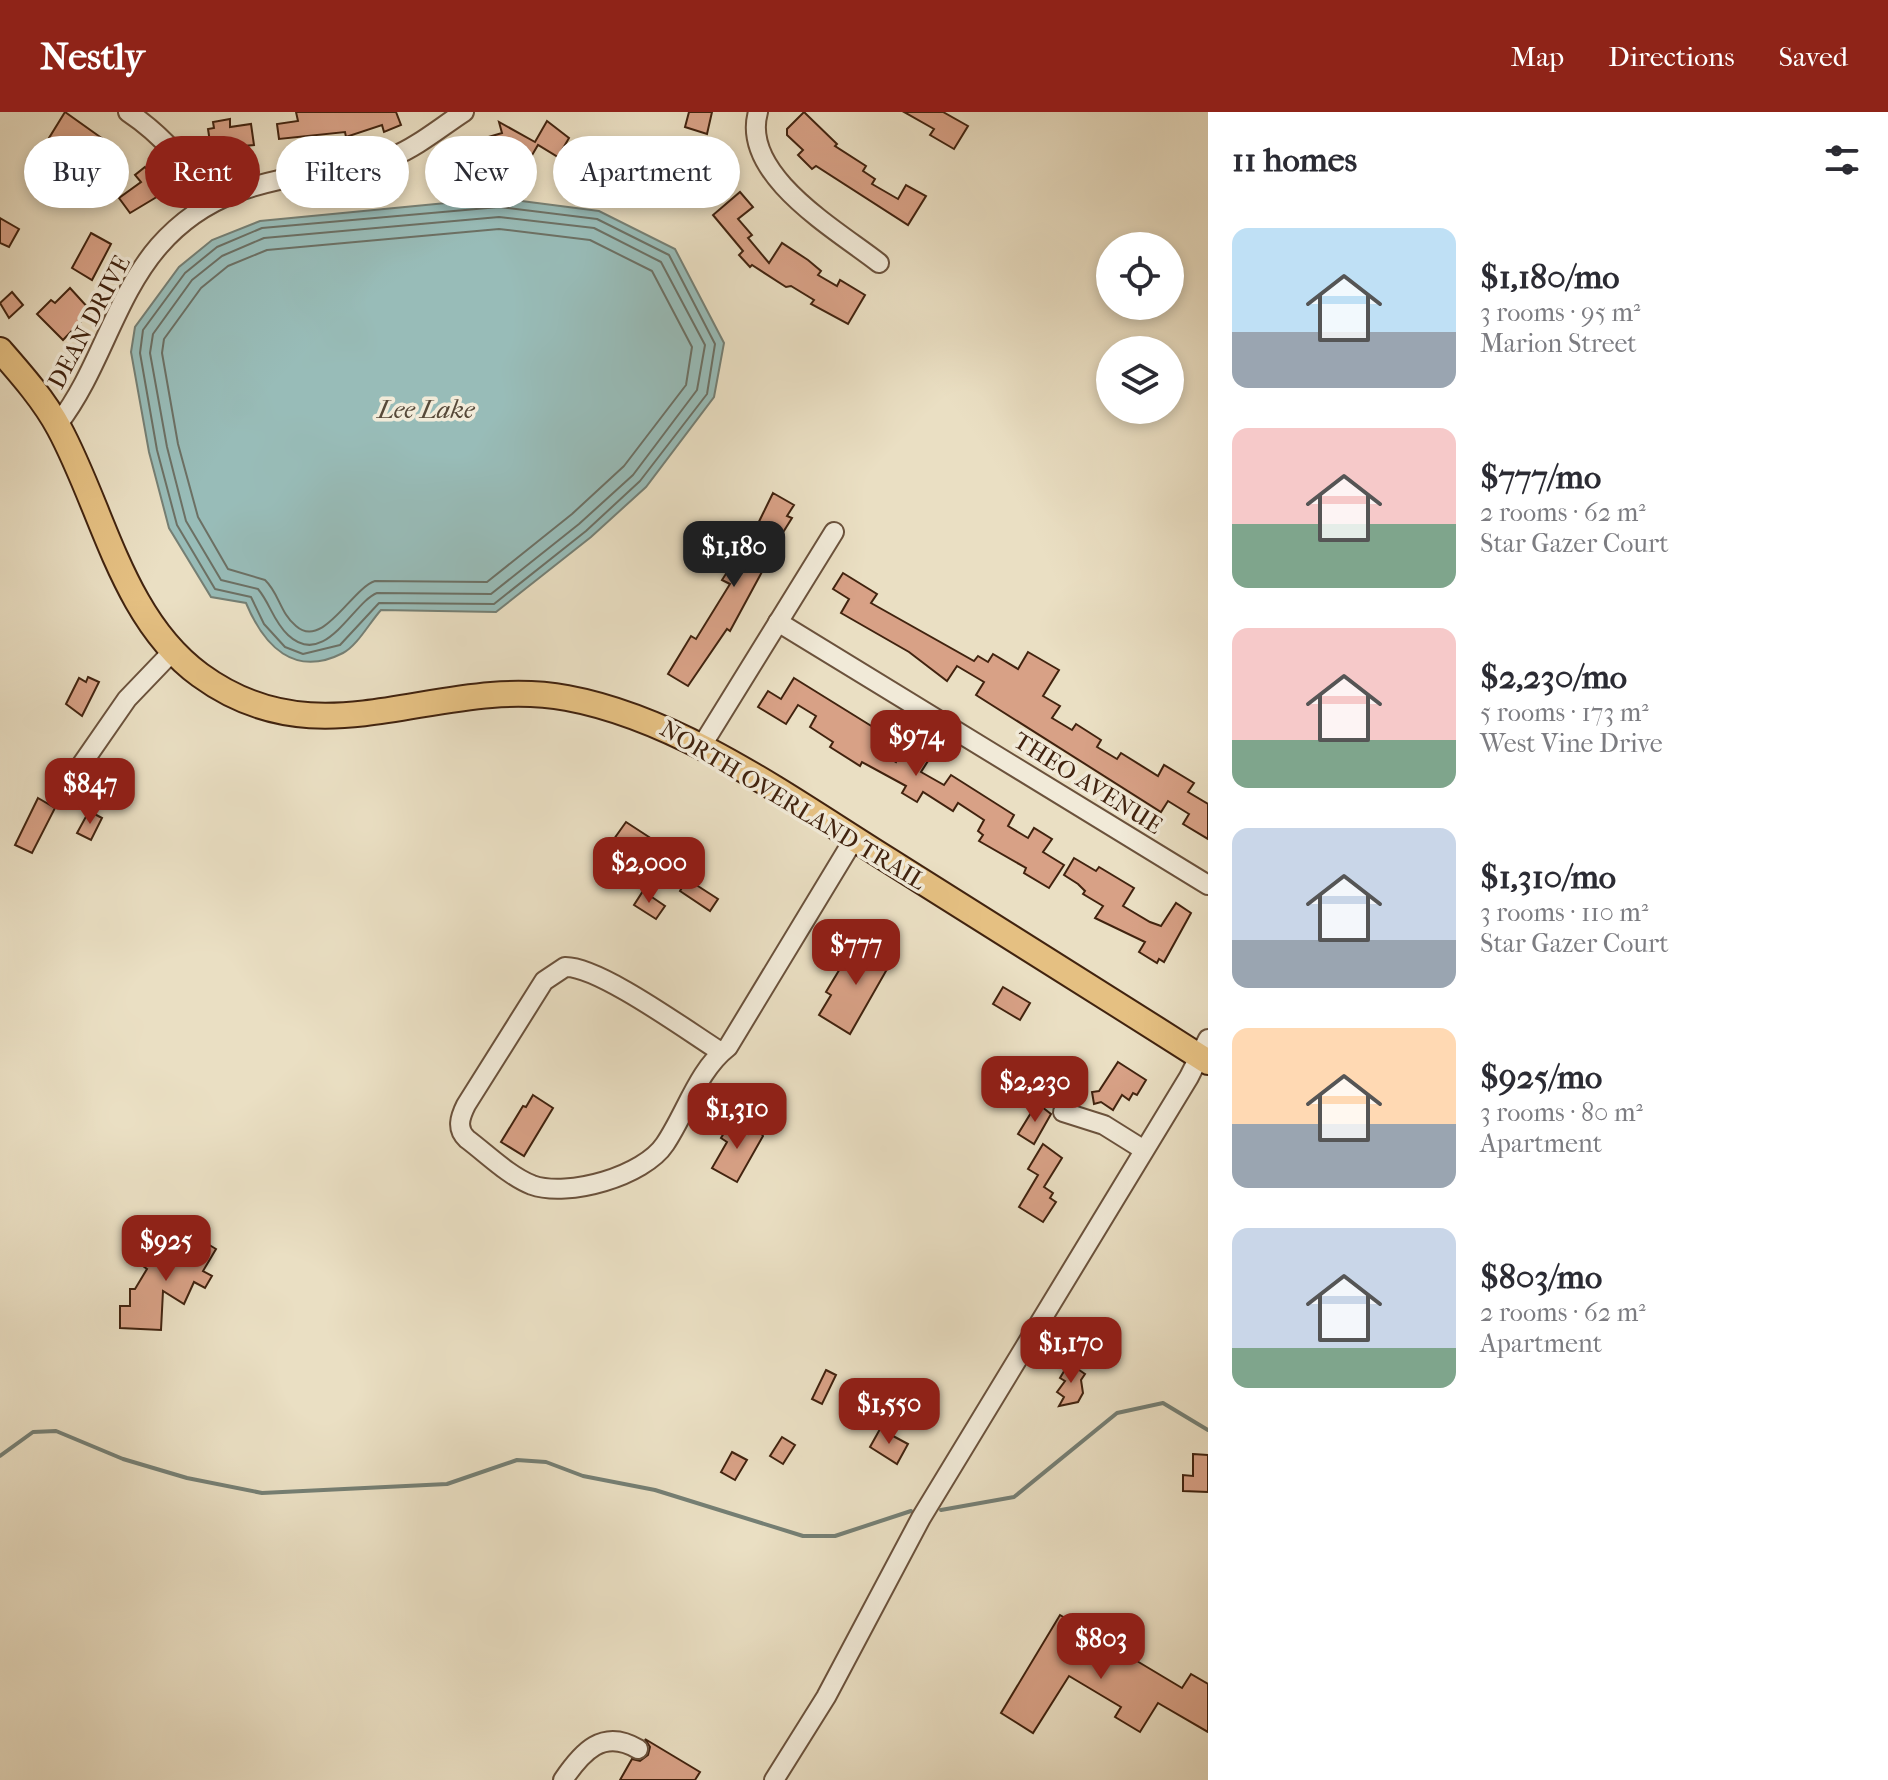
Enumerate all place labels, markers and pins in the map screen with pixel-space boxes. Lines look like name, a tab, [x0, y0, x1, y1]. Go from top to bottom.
pin: $1,180	[669, 521, 799, 589]
pin: $974	[869, 710, 963, 778]
pin: $847	[43, 758, 137, 826]
pin: $2,000	[584, 837, 714, 905]
pin: $777	[809, 919, 903, 987]
pin: $2,230	[970, 1056, 1100, 1124]
pin: $1,310	[672, 1083, 802, 1151]
pin: $925	[119, 1215, 213, 1283]
pin: $1,170	[1006, 1317, 1136, 1385]
pin: $1,550	[824, 1378, 954, 1446]
pin: $803	[1054, 1613, 1148, 1681]

